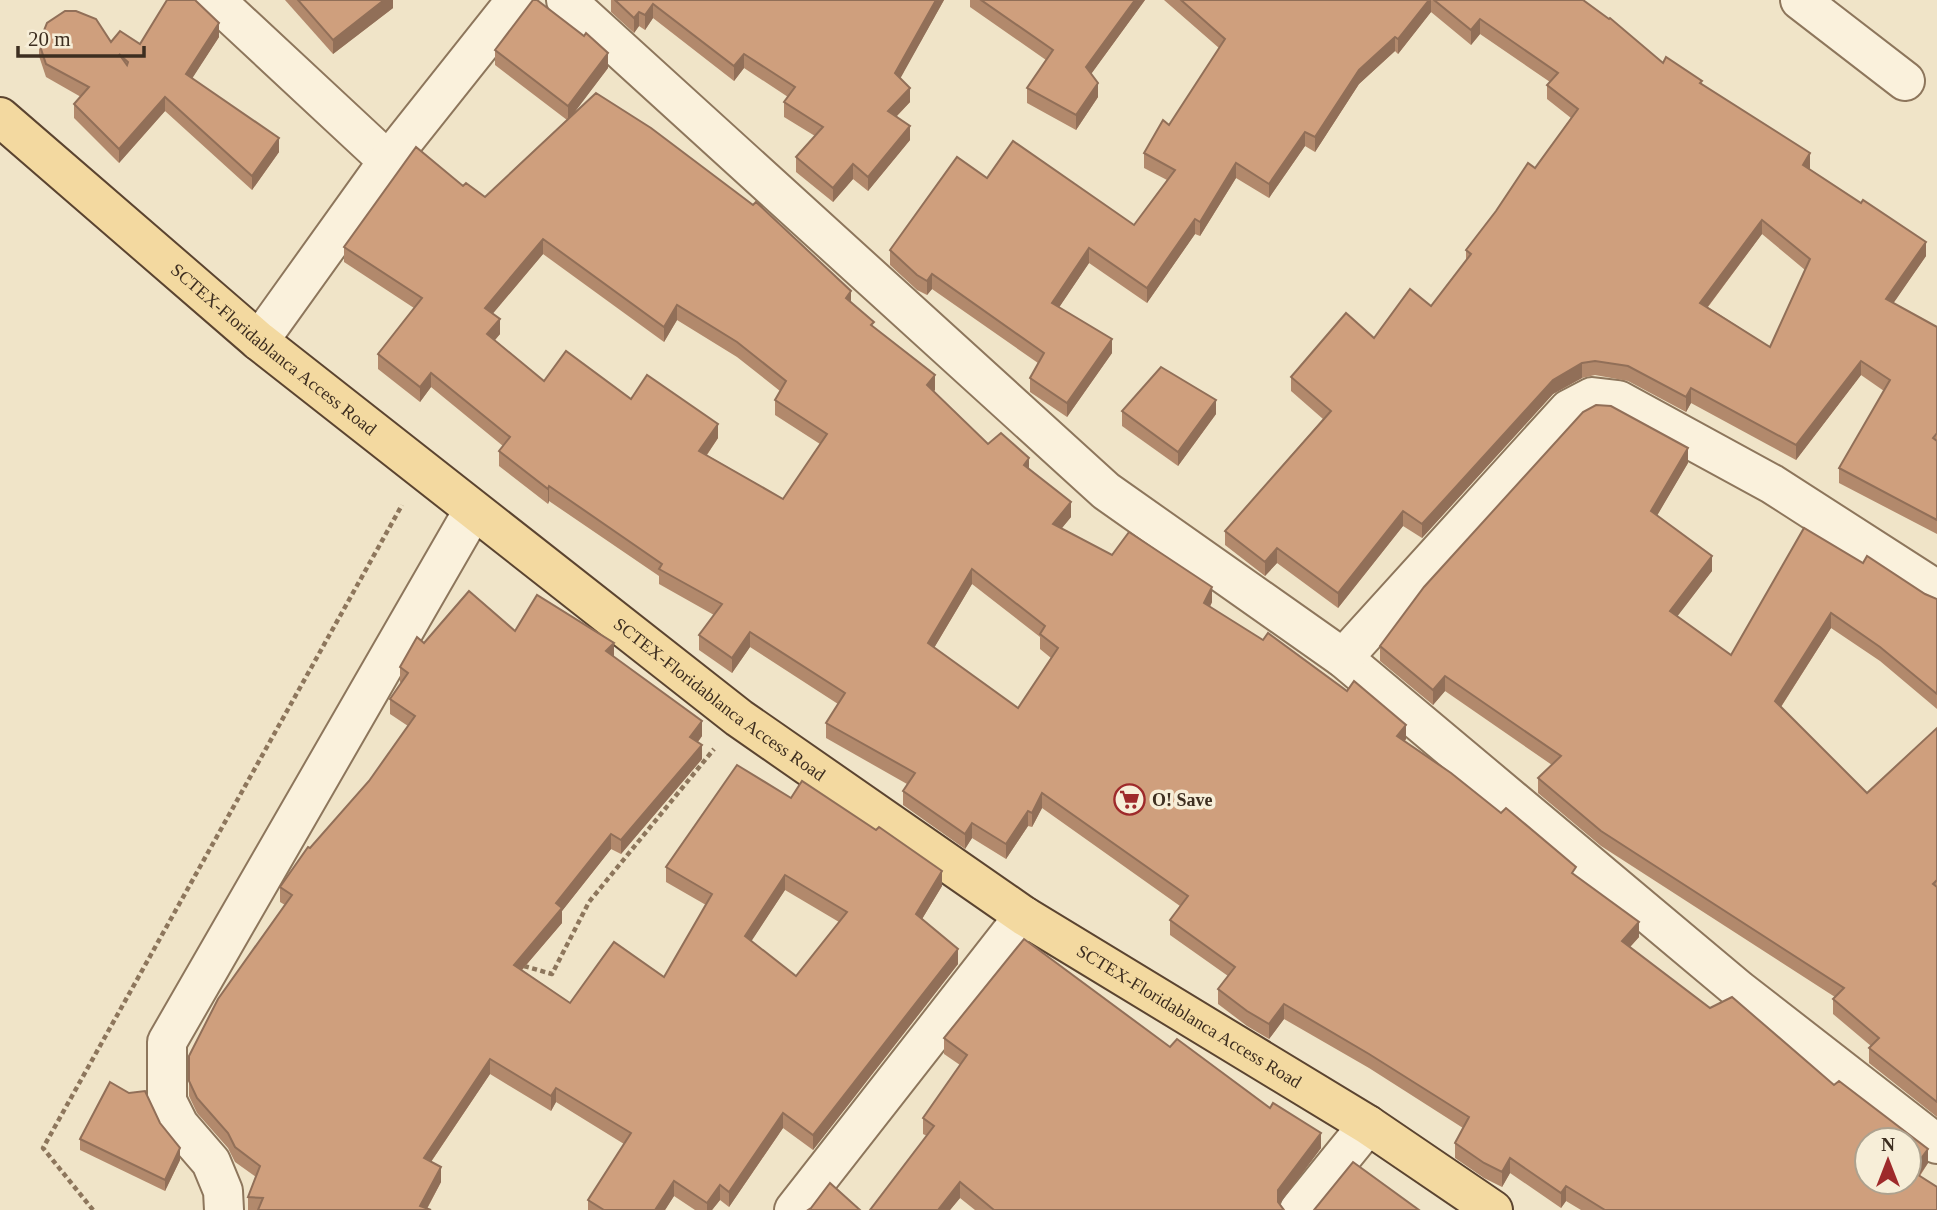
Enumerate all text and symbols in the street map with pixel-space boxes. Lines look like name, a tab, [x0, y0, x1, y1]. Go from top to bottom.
scale bar	[18, 14, 144, 58]
text: 20 m	[28, 27, 71, 51]
street label: SCTEX-Floridablanca Access Road	[167, 260, 380, 439]
street label: SCTEX-Floridablanca Access Road	[610, 614, 829, 785]
supermarket icon: O! Save	[1112, 783, 1146, 817]
place label: O! Save	[1152, 790, 1213, 810]
street label: SCTEX-Floridablanca Access Road	[1073, 940, 1305, 1092]
north arrow	[1853, 1126, 1923, 1196]
text: N	[1881, 1134, 1895, 1155]

